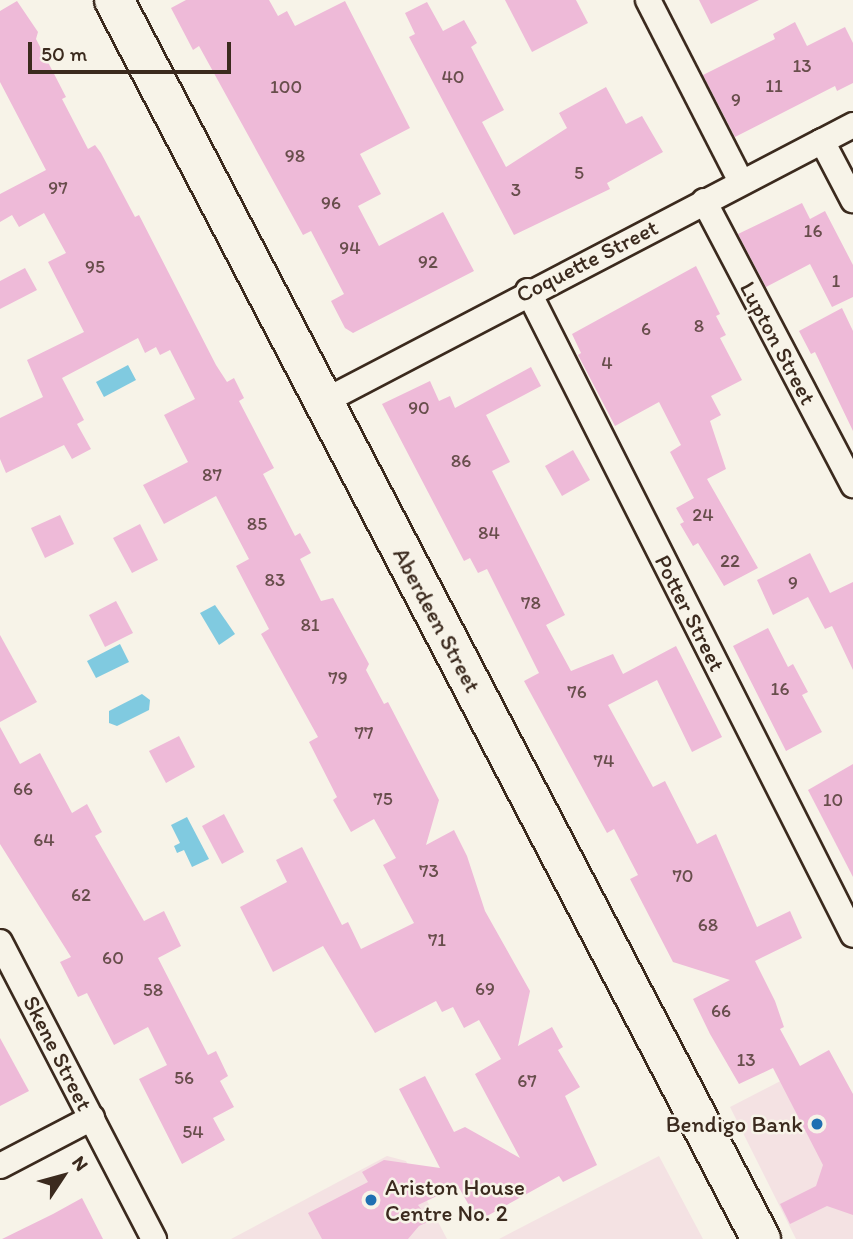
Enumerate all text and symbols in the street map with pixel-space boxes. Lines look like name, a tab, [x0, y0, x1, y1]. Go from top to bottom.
scale bar	[32, 28, 234, 72]
text: 50 m	[41, 41, 87, 66]
house number: 13	[792, 55, 812, 77]
house number: 40	[441, 66, 465, 88]
house number: 11	[765, 75, 783, 97]
house number: 100	[270, 76, 302, 98]
house number: 9	[731, 89, 741, 111]
house number: 98	[285, 145, 305, 167]
house number: 5	[574, 162, 584, 184]
house number: 97	[48, 177, 68, 199]
house number: 3	[511, 179, 521, 201]
house number: 96	[321, 192, 341, 214]
street label: Coquette Street	[512, 213, 662, 309]
house number: 16	[804, 220, 822, 242]
house number: 94	[339, 237, 361, 259]
house number: 92	[418, 251, 438, 273]
house number: 95	[85, 256, 105, 278]
house number: 1	[832, 270, 840, 292]
street label: Lupton Street	[734, 277, 822, 409]
house number: 8	[694, 315, 704, 337]
house number: 6	[641, 318, 651, 340]
house number: 4	[601, 352, 613, 374]
house number: 90	[408, 397, 430, 419]
house number: 86	[451, 450, 471, 472]
house number: 87	[202, 464, 222, 486]
house number: 24	[692, 504, 714, 526]
house number: 85	[247, 513, 267, 535]
house number: 84	[478, 522, 500, 544]
street label: Aberdeen Street	[387, 543, 487, 697]
street label: Potter Street	[649, 550, 731, 676]
house number: 22	[720, 550, 740, 572]
house number: 83	[265, 569, 285, 591]
house number: 9	[788, 572, 798, 594]
house number: 78	[521, 592, 541, 614]
house number: 81	[300, 614, 320, 636]
house number: 79	[328, 667, 348, 689]
house number: 16	[771, 678, 789, 700]
house number: 76	[567, 681, 587, 703]
house number: 77	[355, 722, 373, 744]
house number: 74	[594, 750, 614, 772]
house number: 66	[13, 778, 33, 800]
house number: 75	[373, 788, 393, 810]
house number: 10	[823, 789, 843, 811]
house number: 64	[33, 829, 55, 851]
house number: 73	[419, 860, 439, 882]
house number: 70	[672, 865, 694, 887]
house number: 62	[71, 884, 91, 906]
house number: 68	[698, 914, 718, 936]
house number: 71	[428, 929, 446, 951]
house number: 60	[102, 947, 124, 969]
house number: 69	[475, 978, 495, 1000]
house number: 58	[143, 979, 163, 1001]
street label: Skene Street	[17, 991, 99, 1115]
house number: 66	[711, 1000, 731, 1022]
house number: 13	[736, 1049, 756, 1071]
house number: 56	[174, 1067, 194, 1089]
house number: 67	[517, 1070, 537, 1092]
place label: Bendigo Bank	[666, 1110, 803, 1138]
marker: Bendigo Bank	[809, 1116, 825, 1132]
house number: 54	[182, 1121, 204, 1143]
north arrow	[28, 1141, 98, 1211]
text: N	[67, 1151, 93, 1175]
place label: Ariston House Centre No. 2	[385, 1173, 525, 1227]
marker: Ariston House Centre No. 2	[363, 1192, 379, 1208]

